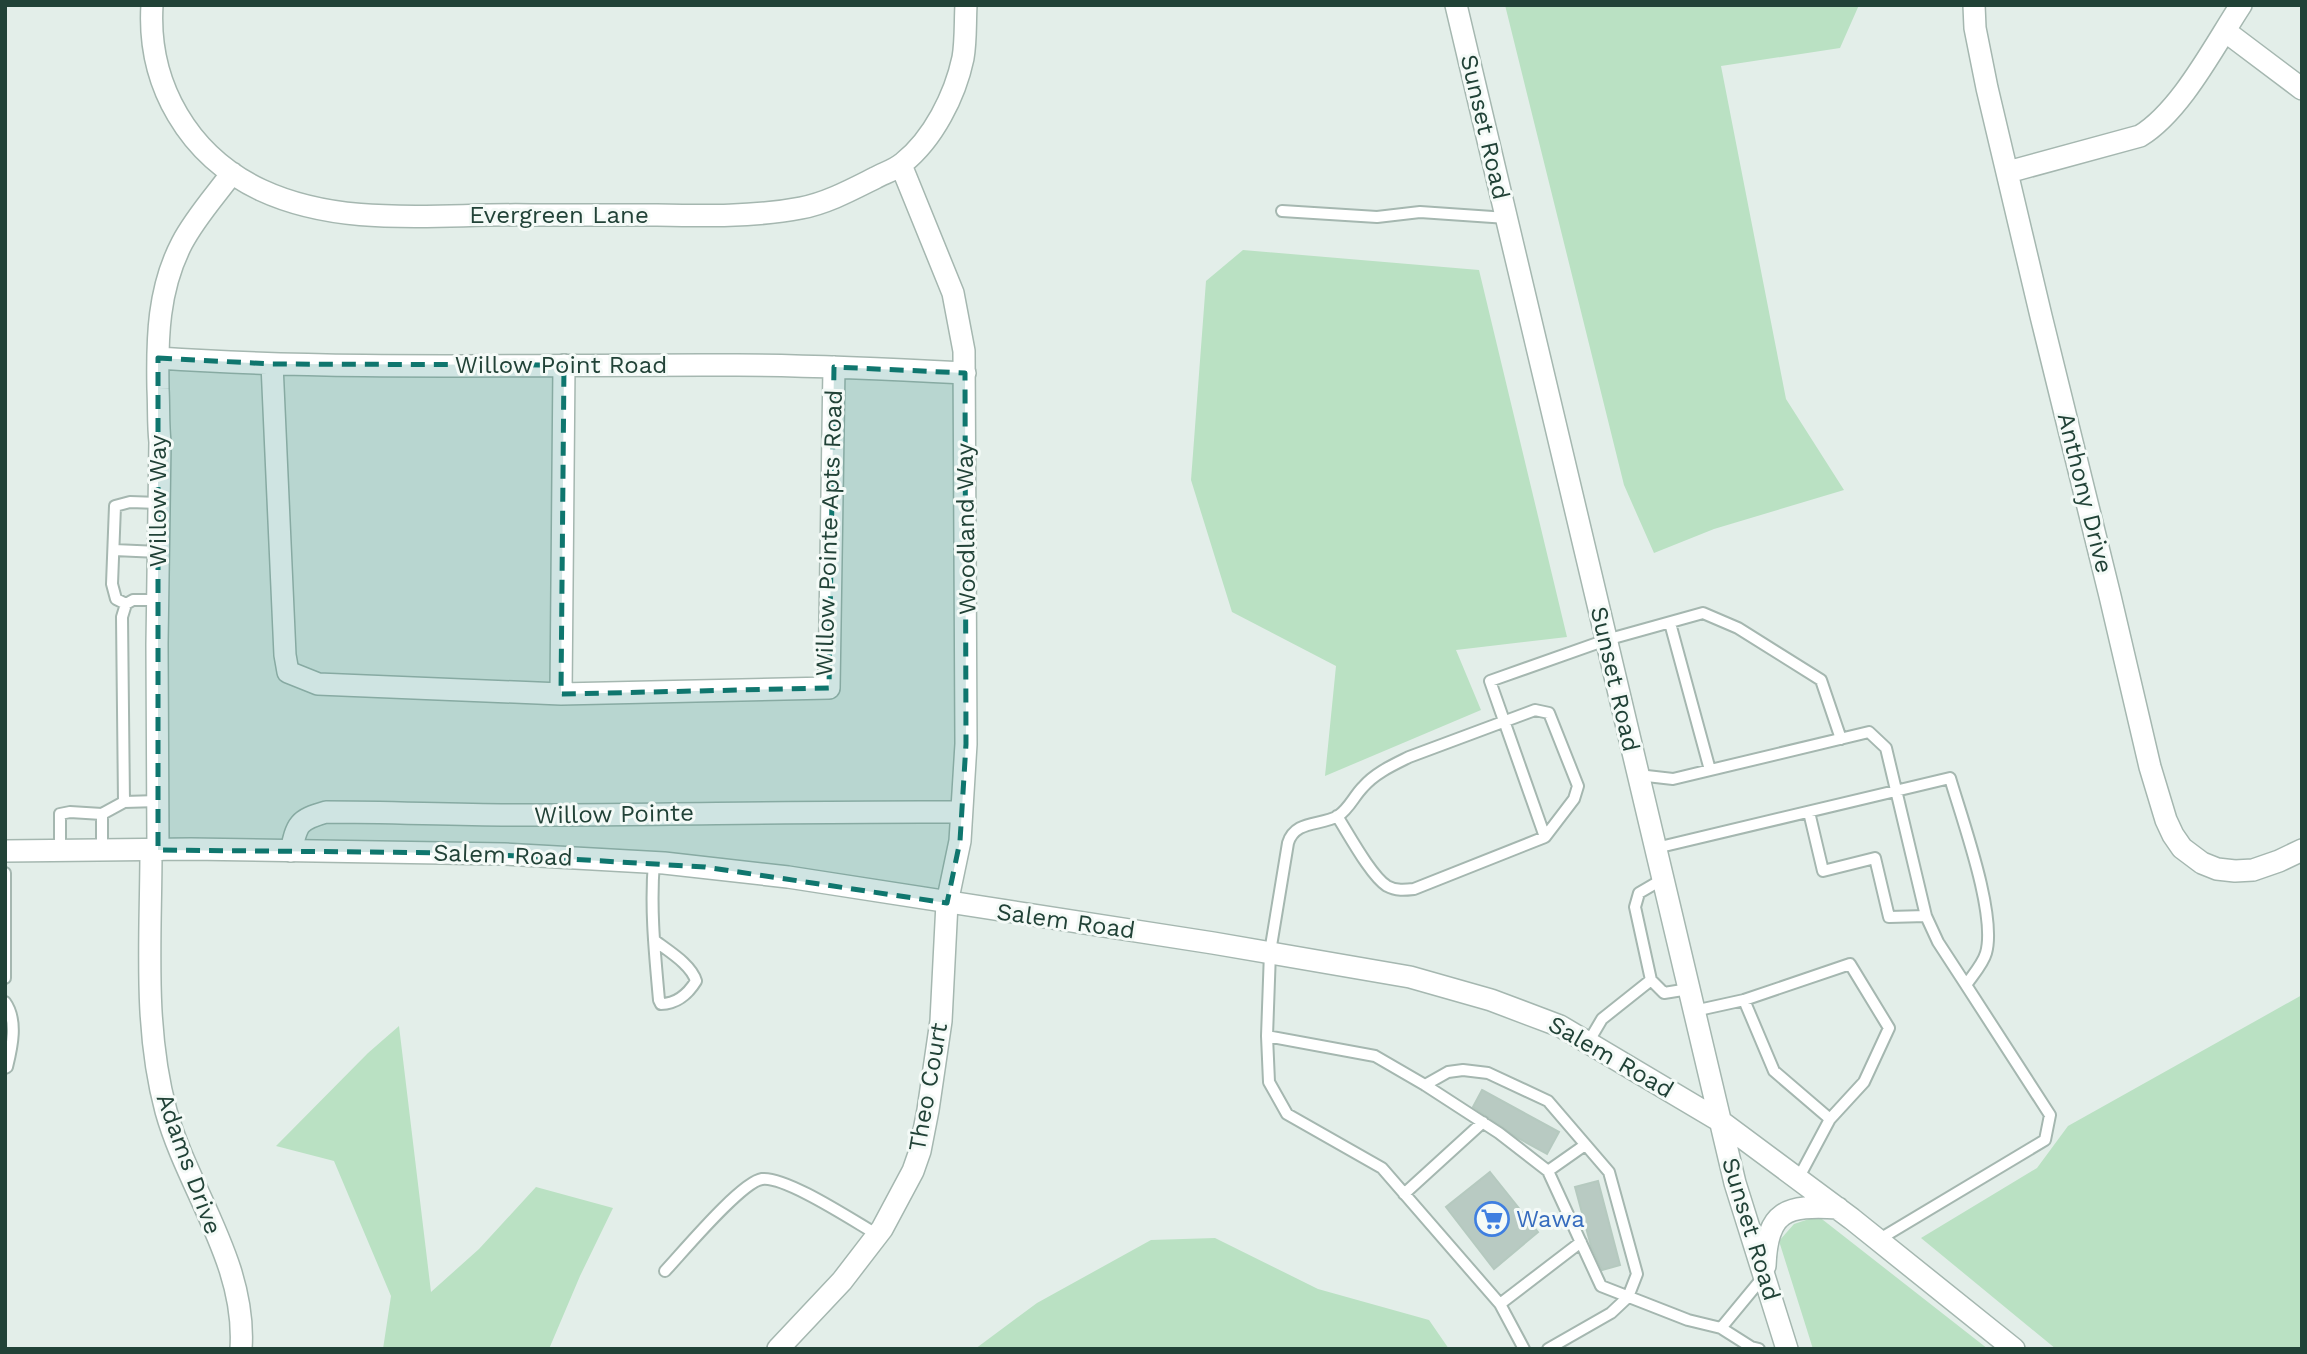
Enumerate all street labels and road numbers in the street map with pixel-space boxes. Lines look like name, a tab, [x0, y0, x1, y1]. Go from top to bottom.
street label: Sunset Road	[1455, 52, 1515, 202]
street label: Evergreen Lane	[469, 201, 649, 229]
street label: Willow Point Road	[455, 351, 667, 379]
street label: Willow Pointe Apts Road	[810, 389, 848, 677]
street label: Anthony Drive	[2052, 410, 2118, 576]
street label: Willow Way	[144, 434, 172, 567]
street label: Woodland Way	[950, 442, 981, 615]
street label: Sunset Road	[1585, 604, 1645, 754]
street label: Willow Pointe	[534, 799, 694, 829]
street label: Salem Road	[433, 839, 573, 871]
street label: Salem Road	[995, 897, 1137, 945]
street label: Salem Road	[1544, 1010, 1678, 1104]
street label: Theo Court	[903, 1021, 953, 1153]
street label: Adams Drive	[151, 1090, 227, 1238]
street label: Sunset Road	[1716, 1154, 1786, 1304]

